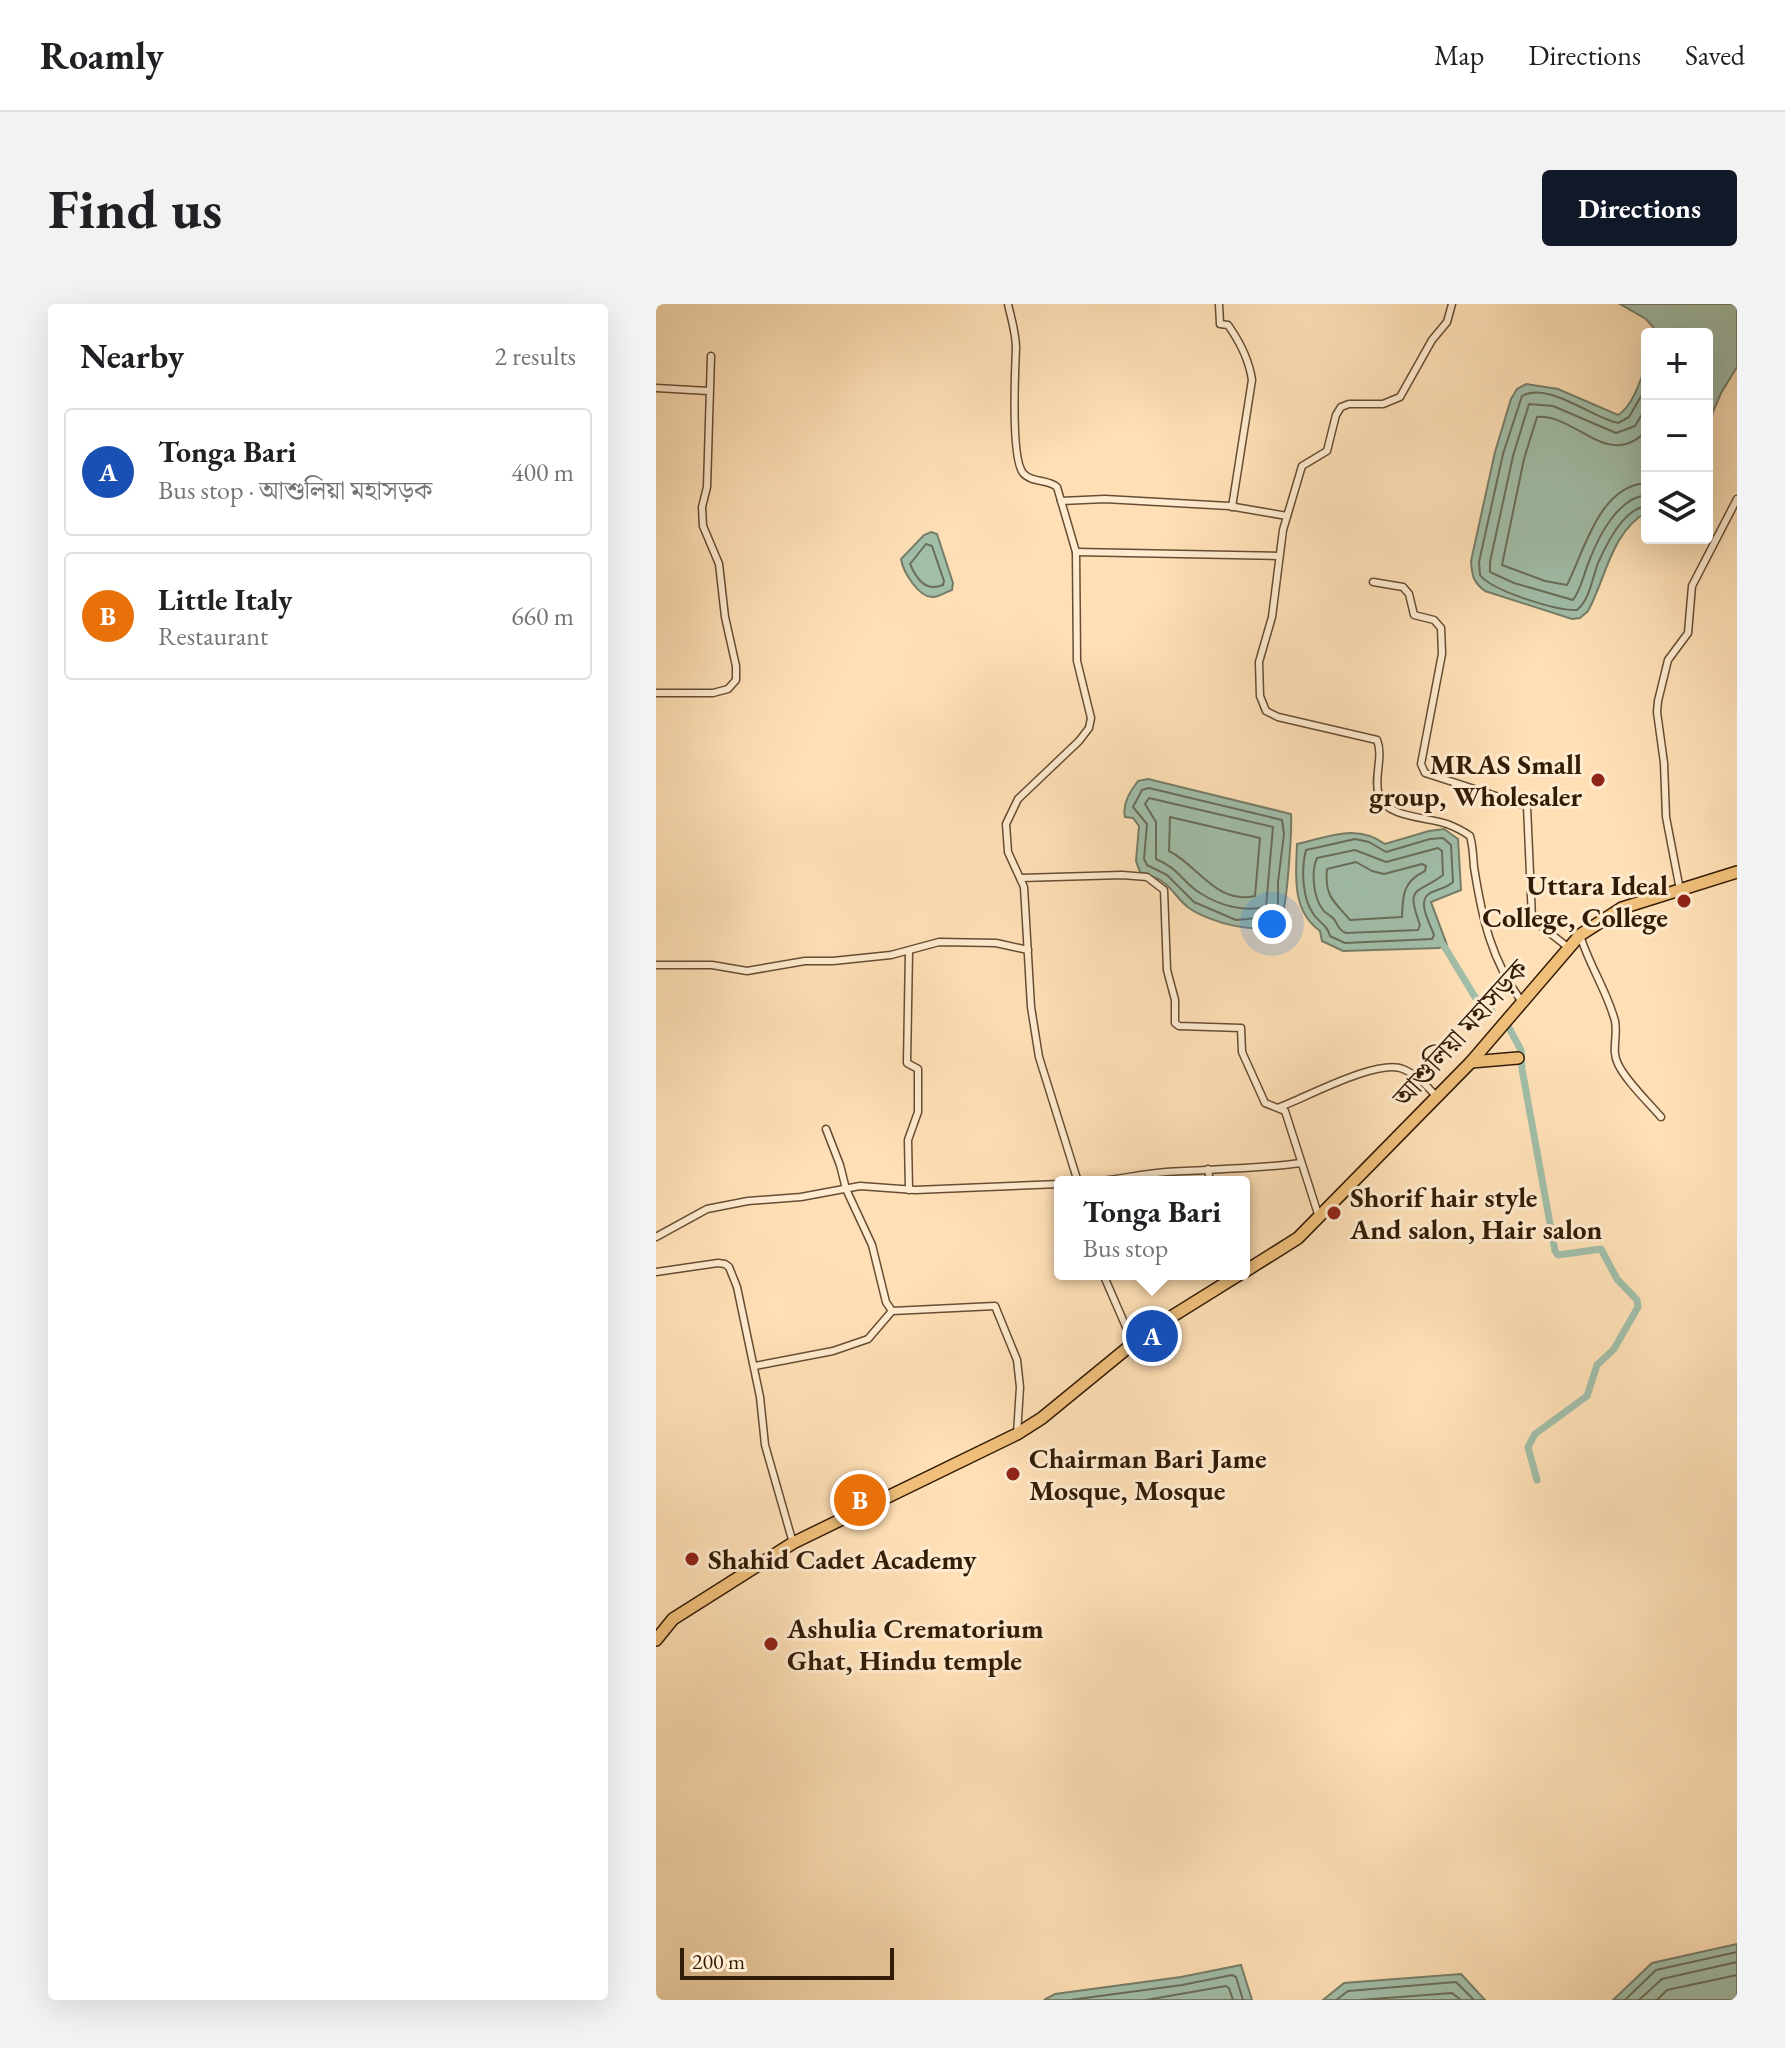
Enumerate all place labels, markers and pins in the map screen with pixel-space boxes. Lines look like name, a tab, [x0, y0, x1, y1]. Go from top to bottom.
place label: MRAS Small group, Wholesaler	[1369, 746, 1582, 814]
marker: MRAS Small group, Wholesaler	[1589, 771, 1607, 789]
place label: Uttara Ideal College, College	[1482, 867, 1668, 935]
marker: Uttara Ideal College, College	[1675, 892, 1693, 910]
place label: Shorif hair style And salon, Hair salon	[1349, 1179, 1603, 1247]
marker: Shorif hair style And salon, Hair salon	[1325, 1204, 1343, 1222]
pin: A	[1126, 1306, 1178, 1366]
place label: Chairman Bari Jame Mosque, Mosque	[1029, 1440, 1267, 1508]
marker: Chairman Bari Jame Mosque, Mosque	[1004, 1465, 1022, 1483]
pin: B	[834, 1470, 886, 1530]
place label: Shahid Cadet Academy	[708, 1541, 977, 1577]
marker: Shahid Cadet Academy	[683, 1550, 701, 1568]
place label: Ashulia Crematorium Ghat, Hindu temple	[786, 1610, 1044, 1678]
marker: Ashulia Crematorium Ghat, Hindu temple	[762, 1635, 780, 1653]

